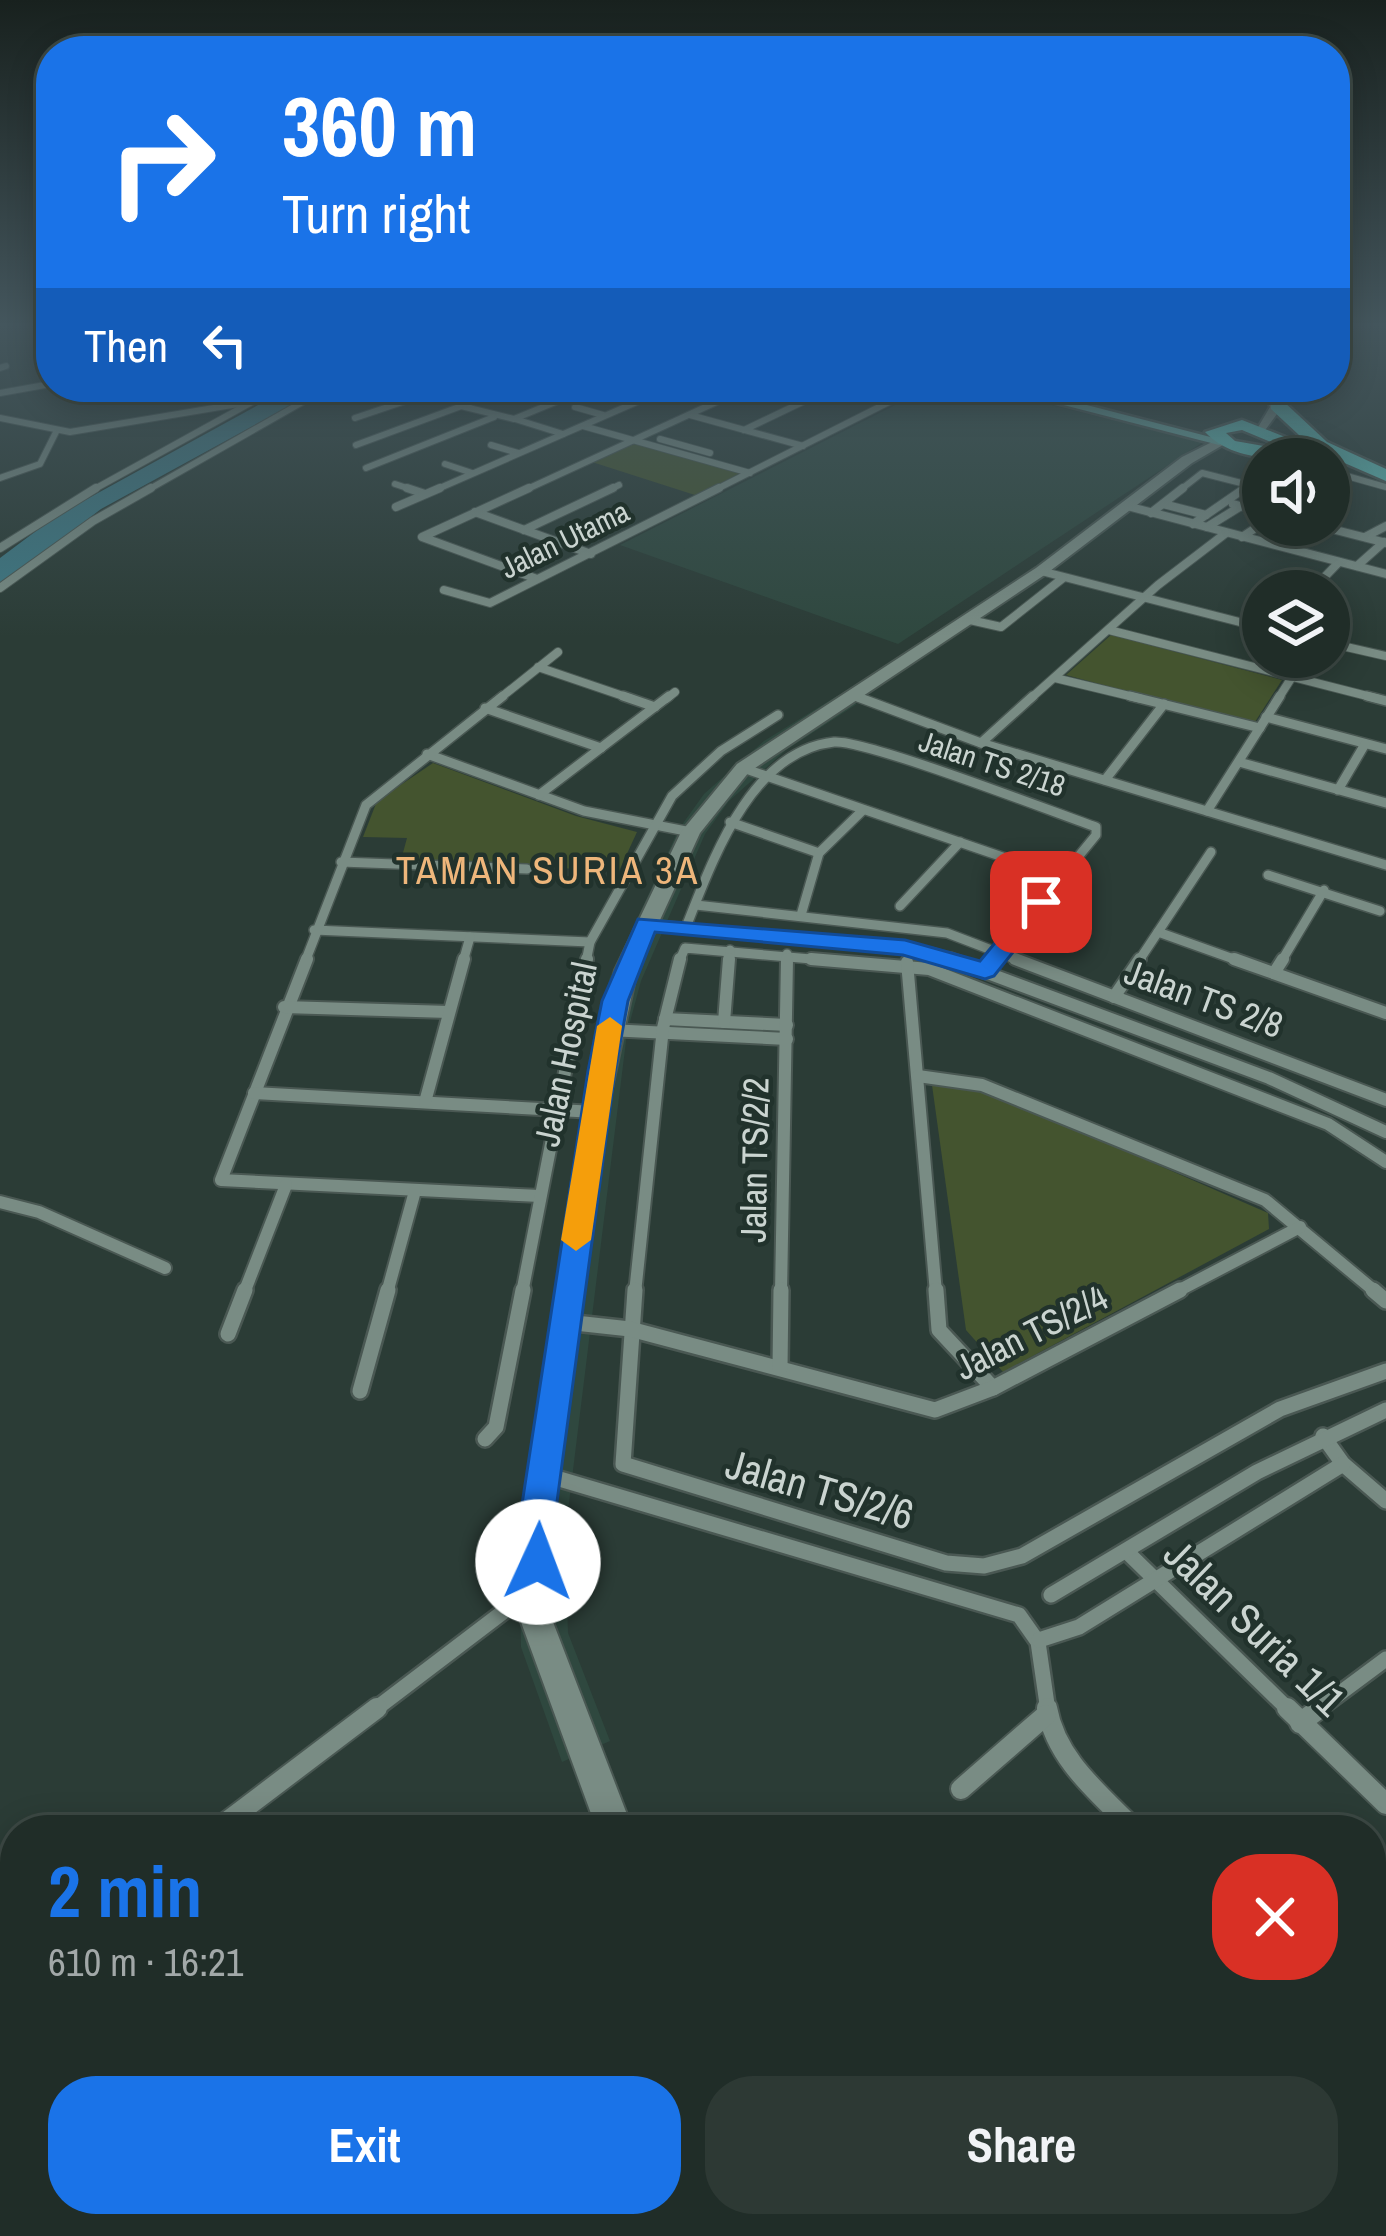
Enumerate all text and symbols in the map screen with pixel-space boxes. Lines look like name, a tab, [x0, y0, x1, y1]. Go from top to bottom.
text: 360 m	[282, 69, 477, 182]
icon: right	[84, 84, 240, 240]
text: Turn right	[282, 177, 470, 250]
icon: left	[192, 312, 258, 378]
text: Then	[84, 315, 168, 376]
map controls	[1242, 438, 1350, 678]
button: sound	[1242, 438, 1350, 546]
street label: Jalan Utama	[494, 491, 636, 587]
button: layers	[1242, 570, 1350, 678]
street label: Jalan TS 2/18	[914, 721, 1070, 805]
district label: TAMAN SURIA 3A	[396, 844, 700, 896]
pin	[990, 851, 1092, 953]
icon: arrive	[1008, 869, 1074, 935]
street label: Jalan TS 2/8	[1118, 947, 1290, 1049]
street label: Jalan Hospital	[522, 958, 608, 1150]
street label: Jalan TS/2/2	[729, 1077, 779, 1243]
street label: Jalan TS/2/4	[946, 1273, 1116, 1391]
street label: Jalan TS/2/6	[720, 1436, 920, 1542]
position arrow	[475, 1499, 601, 1625]
street label: Jalan Suria 1/1	[1152, 1526, 1358, 1728]
text: 2 min	[48, 1842, 202, 1939]
button: close	[1212, 1854, 1338, 1980]
text: 610 m · 16:21	[48, 1936, 244, 1988]
button: Exit	[48, 2076, 681, 2214]
button: Share	[705, 2076, 1338, 2214]

